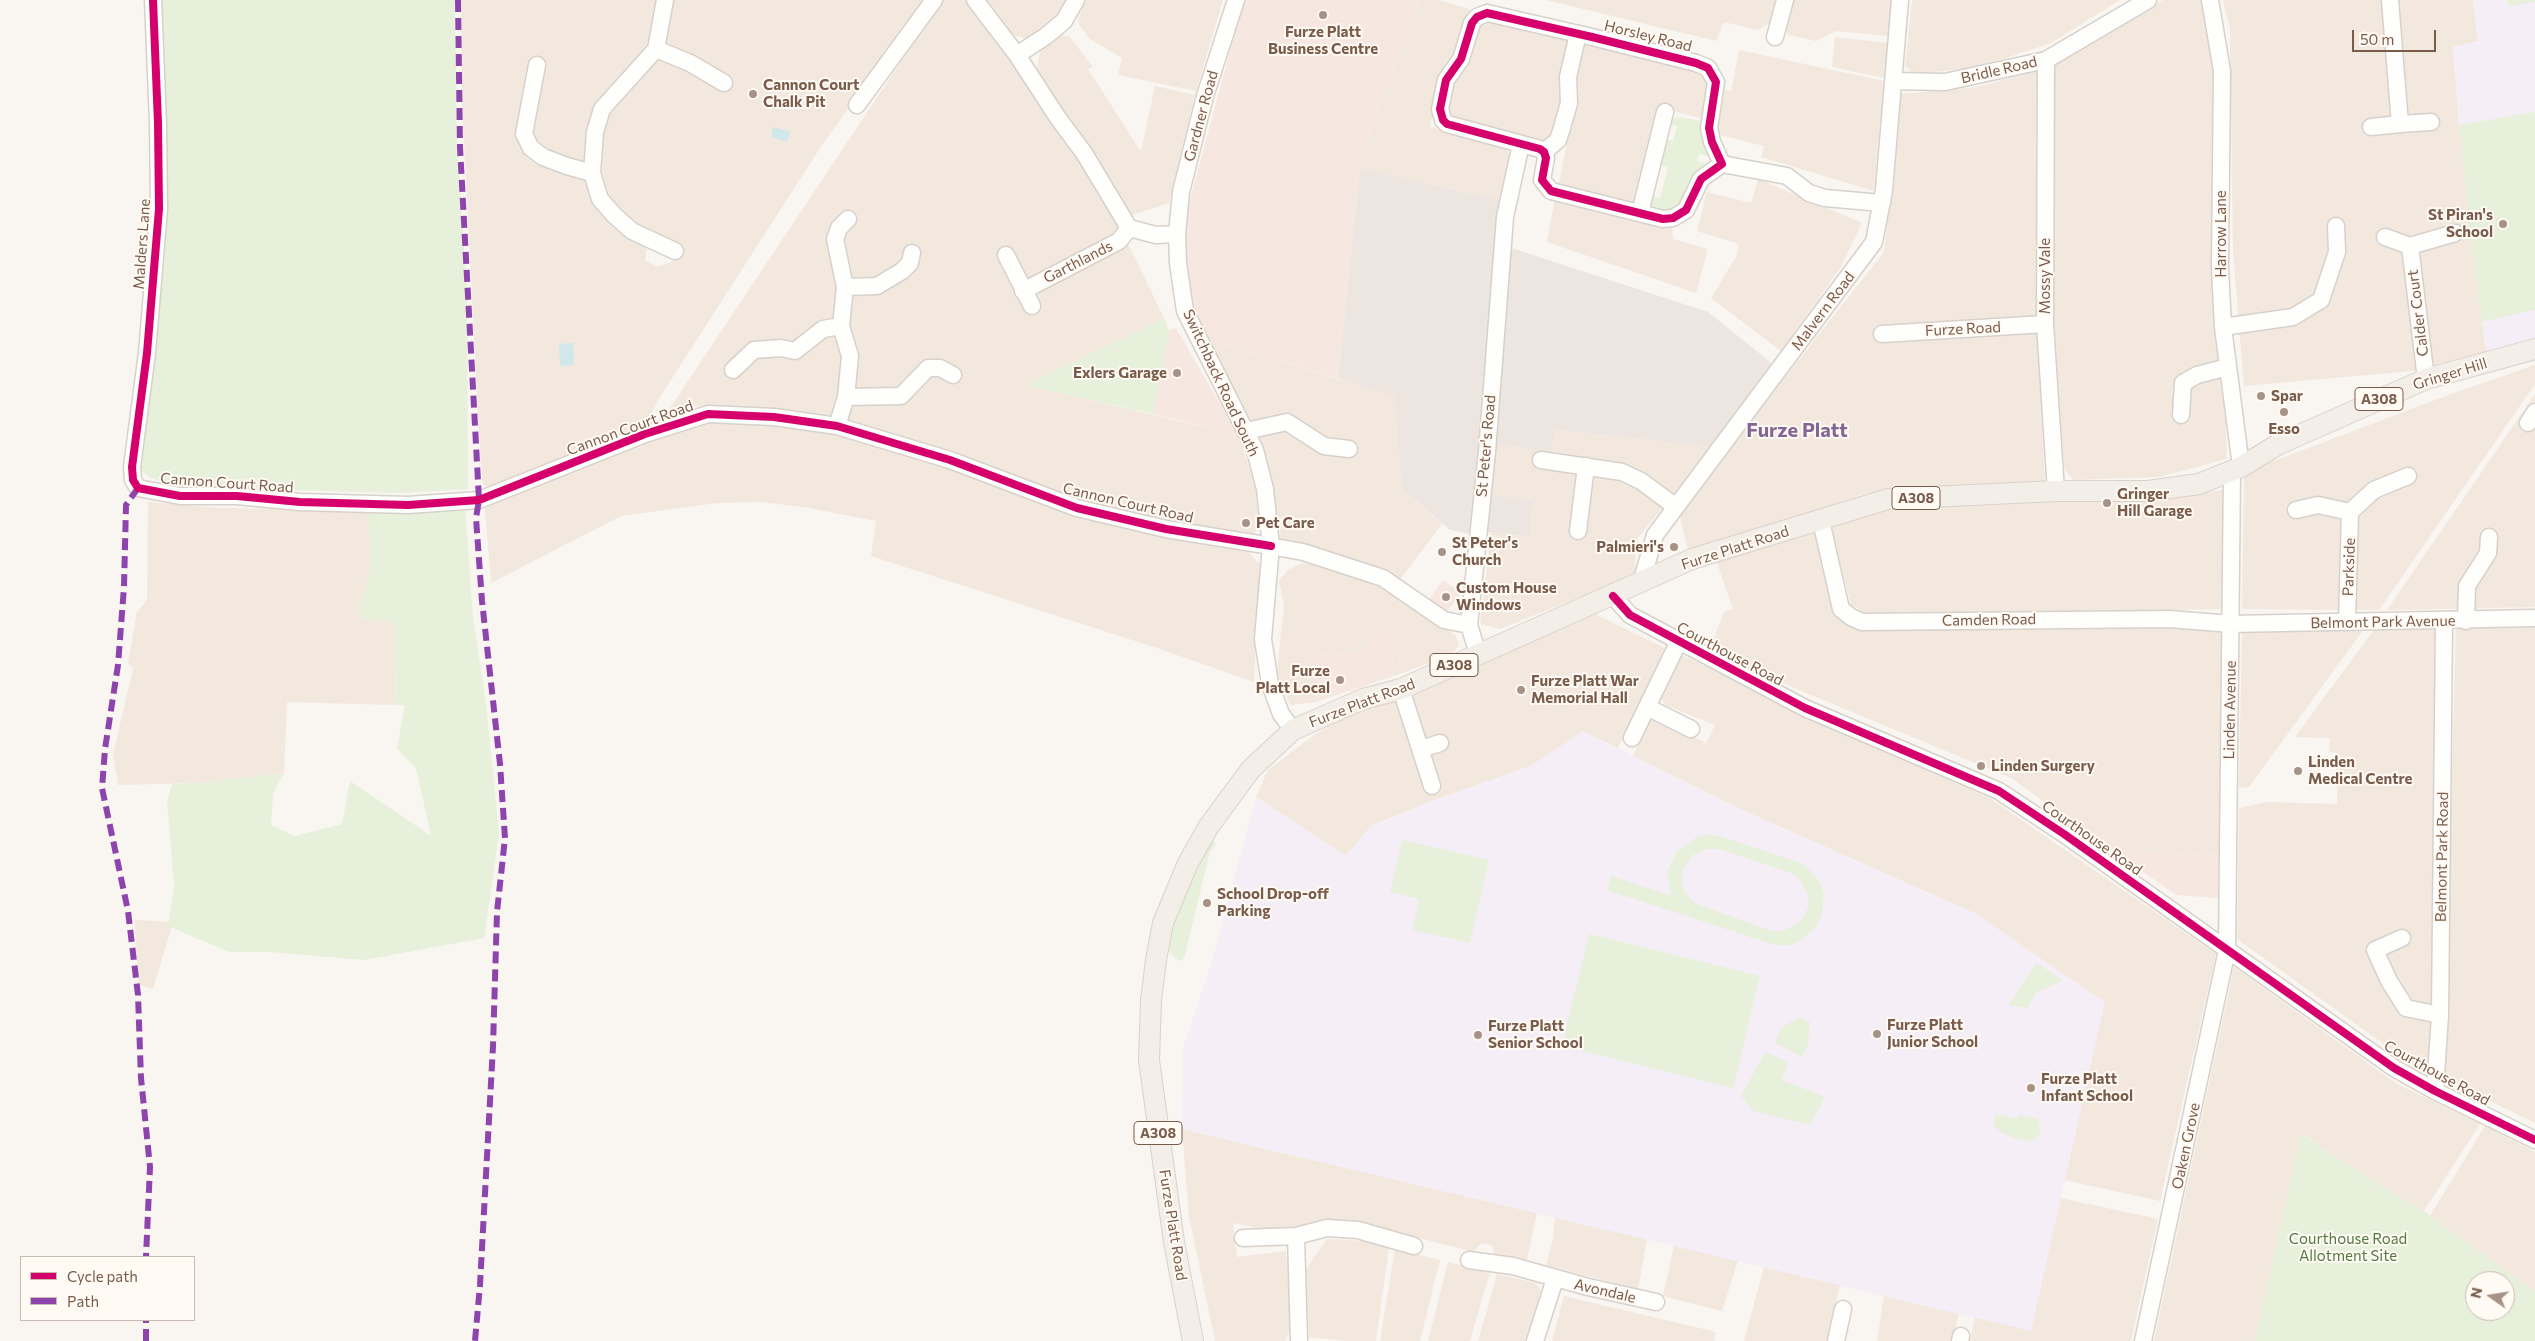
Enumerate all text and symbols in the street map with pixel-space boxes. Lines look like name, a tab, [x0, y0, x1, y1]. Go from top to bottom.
marker: Furze Platt Business Centre	[1317, 9, 1329, 21]
street label: Horsley Road	[1602, 16, 1694, 56]
scale bar	[2355, 20, 2439, 52]
place label: Furze Platt Business Centre	[1268, 23, 1378, 58]
text: 50 m	[2360, 30, 2394, 48]
street label: Bridle Road	[1959, 52, 2039, 88]
street label: Gardner Road	[1180, 68, 1222, 164]
place label: Cannon Court Chalk Pit	[763, 76, 859, 111]
marker: Cannon Court Chalk Pit	[747, 88, 759, 100]
street label: Harrow Lane	[2212, 190, 2230, 278]
street label: Malders Lane	[130, 198, 154, 290]
place label: St Piran's School	[2428, 206, 2493, 241]
marker: St Piran's School	[2497, 218, 2509, 230]
street label: Garthlands	[1040, 237, 1116, 287]
street label: Mossy Vale	[2036, 238, 2054, 314]
street label: Malvern Road	[1788, 268, 1858, 354]
street label: Calder Court	[2404, 269, 2432, 357]
street label: Switchback Road South	[1179, 307, 1263, 459]
street label: Furze Road	[1925, 318, 2001, 340]
street label: Gringer Hill	[2411, 354, 2489, 394]
place label: Exlers Garage	[1073, 364, 1167, 382]
marker: Exlers Garage	[1171, 367, 1183, 379]
place label: Spar	[2271, 387, 2303, 405]
road number: A308	[2355, 388, 2403, 410]
marker: Spar	[2255, 390, 2267, 402]
street label: St Peter's Road	[1473, 394, 1499, 498]
street label: Cannon Court Road	[564, 397, 696, 459]
marker: Esso	[2278, 406, 2290, 418]
district label: Furze Platt	[1746, 418, 1848, 442]
place label: Esso	[2268, 420, 2300, 438]
street label: Cannon Court Road	[160, 469, 294, 497]
street label: Cannon Court Road	[1061, 479, 1195, 527]
place label: Gringer Hill Garage	[2117, 485, 2192, 520]
road number: A308	[1892, 486, 1940, 509]
marker: Gringer Hill Garage	[2101, 497, 2113, 509]
place label: Pet Care	[1256, 514, 1315, 532]
marker: Pet Care	[1240, 517, 1252, 529]
street label: Furze Platt Road	[1679, 522, 1791, 574]
place label: St Peter's Church	[1452, 534, 1518, 569]
street label: Parkside	[2339, 537, 2359, 597]
place label: Palmieri's	[1596, 538, 1664, 556]
marker: Palmieri's	[1668, 541, 1680, 553]
marker: St Peter's Church	[1436, 546, 1448, 558]
place label: Custom House Windows	[1456, 579, 1557, 614]
marker: Custom House Windows	[1440, 591, 1452, 603]
street label: Camden Road	[1942, 610, 2036, 630]
street label: Belmont Park Avenue	[2310, 612, 2456, 632]
street label: Courthouse Road	[1674, 618, 1786, 690]
road number: A308	[1430, 654, 1478, 676]
street label: Linden Avenue	[2220, 660, 2240, 760]
place label: Furze Platt Local	[1256, 662, 1330, 697]
place label: Furze Platt War Memorial Hall	[1531, 672, 1639, 707]
street label: Furze Platt Road	[1306, 674, 1418, 732]
marker: Furze Platt Local	[1334, 674, 1346, 686]
marker: Furze Platt War Memorial Hall	[1515, 684, 1527, 696]
place label: Linden Medical Centre	[2308, 753, 2412, 788]
place label: Linden Surgery	[1991, 757, 2095, 775]
marker: Linden Surgery	[1975, 760, 1987, 772]
marker: Linden Medical Centre	[2292, 765, 2304, 777]
street label: Belmont Park Road	[2432, 792, 2452, 922]
street label: Courthouse Road	[2038, 797, 2146, 879]
place label: School Drop-off Parking	[1217, 885, 1329, 920]
marker: School Drop-off Parking	[1201, 897, 1213, 909]
place label: Furze Platt Junior School	[1887, 1016, 1978, 1051]
place label: Furze Platt Senior School	[1488, 1017, 1583, 1052]
marker: Furze Platt Junior School	[1871, 1028, 1883, 1040]
marker: Furze Platt Senior School	[1472, 1029, 1484, 1041]
street label: Courthouse Road	[2381, 1036, 2493, 1110]
place label: Furze Platt Infant School	[2041, 1070, 2133, 1105]
marker: Furze Platt Infant School	[2025, 1082, 2037, 1094]
street label: Oaken Grove	[2168, 1101, 2204, 1191]
road number: A308	[1134, 1122, 1182, 1144]
street label: Furze Platt Road	[1155, 1168, 1191, 1282]
park label: Courthouse Road Allotment Site	[2289, 1230, 2407, 1265]
legend	[20, 1256, 195, 1321]
text: Cycle path	[67, 1267, 138, 1285]
north arrow	[2465, 1271, 2515, 1321]
street label: Avondale	[1572, 1275, 1638, 1307]
text: N	[2466, 1286, 2485, 1300]
text: Path	[67, 1292, 99, 1310]

